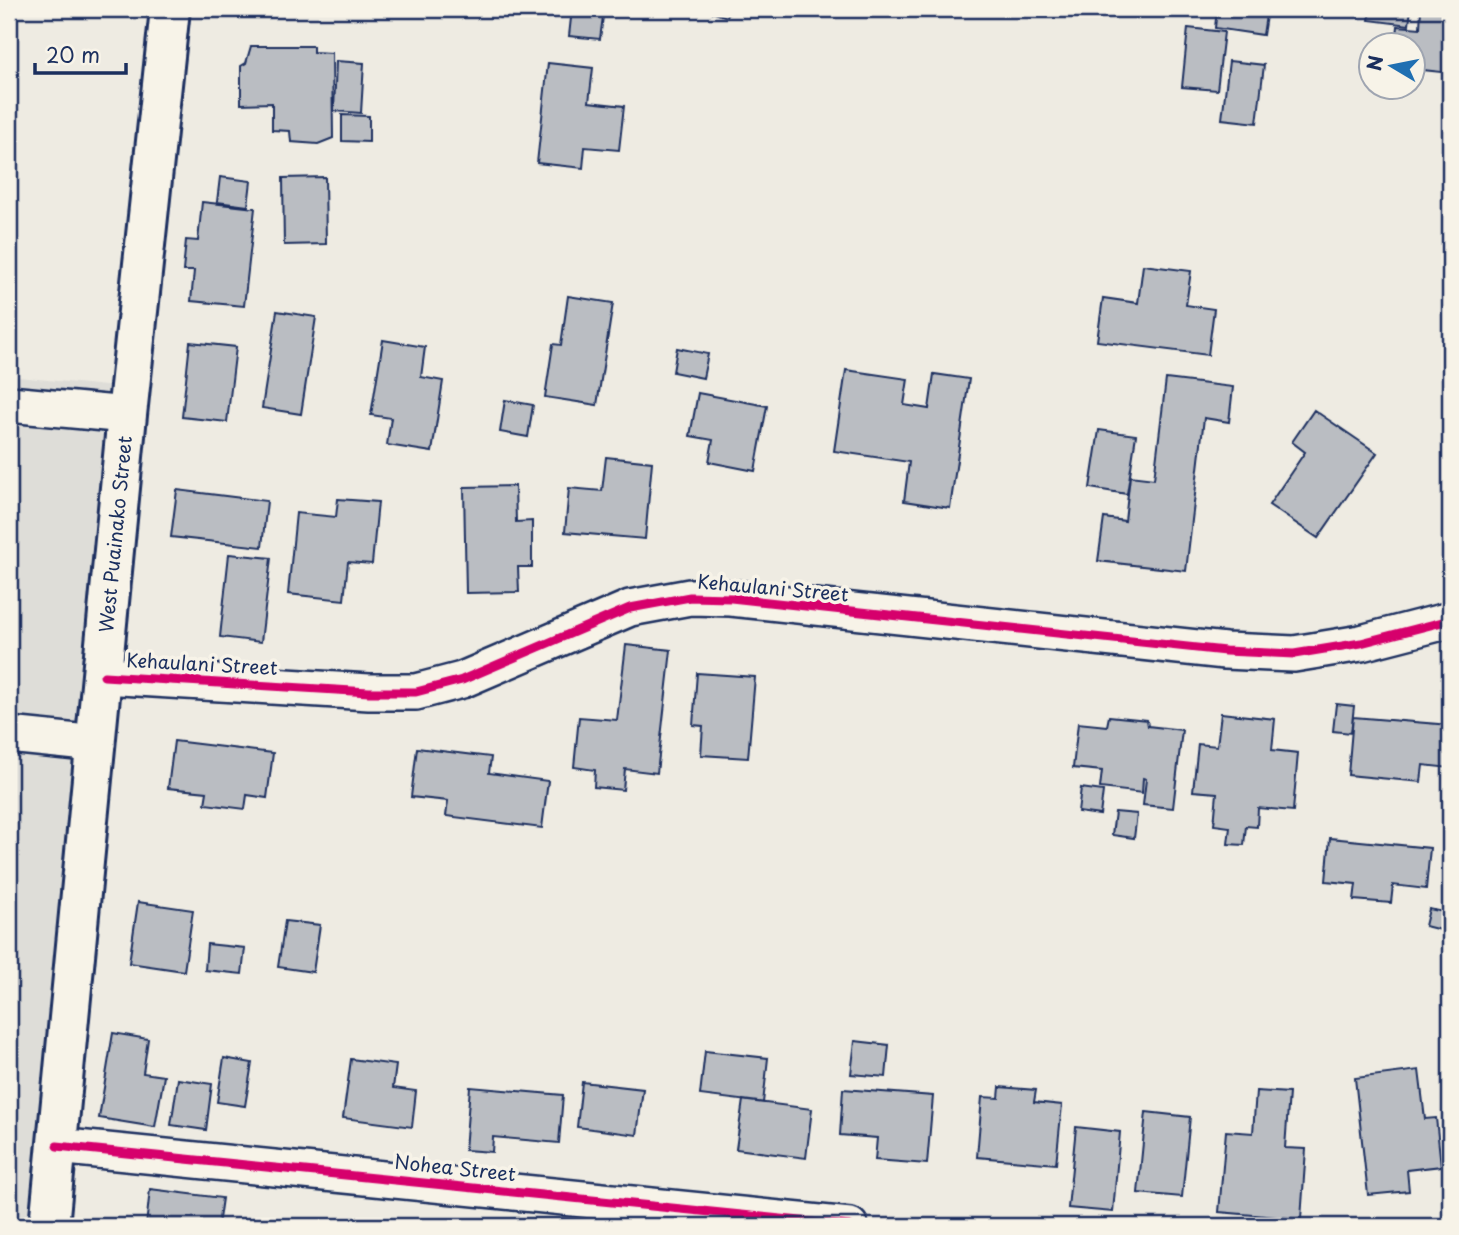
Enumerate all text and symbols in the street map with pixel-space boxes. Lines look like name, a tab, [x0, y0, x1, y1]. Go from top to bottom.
scale bar	[35, 32, 126, 76]
north arrow	[1358, 32, 1428, 102]
text: 20 m	[46, 38, 100, 70]
text: N	[1359, 53, 1389, 73]
street label: West Puainako Street	[91, 434, 138, 634]
street label: Kehaulani Street	[696, 566, 850, 608]
street label: Kehaulani Street	[126, 645, 279, 681]
street label: Nohea Street	[393, 1147, 518, 1187]

